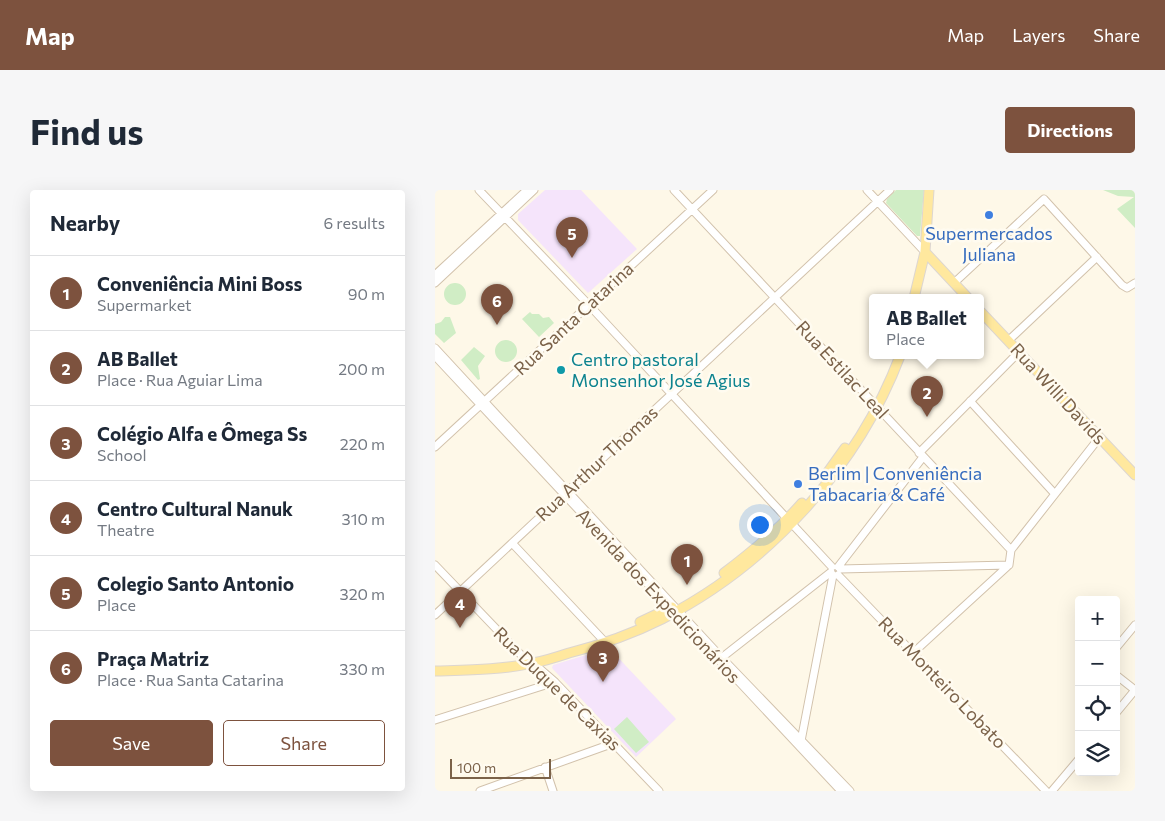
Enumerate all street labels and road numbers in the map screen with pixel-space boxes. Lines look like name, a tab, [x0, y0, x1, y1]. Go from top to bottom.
street label: Rua Santa Catarina	[509, 257, 638, 379]
street label: Rua Estilac Leal	[792, 316, 894, 423]
street label: Rua Willi Davids	[1006, 338, 1111, 448]
street label: Rua Arthur Thomas	[531, 401, 662, 525]
street label: Avenida dos Expedicionários	[572, 503, 746, 687]
street label: Rua Monteiro Lobato	[874, 612, 1011, 753]
street label: Rua Duque de Caxias	[489, 622, 626, 755]

